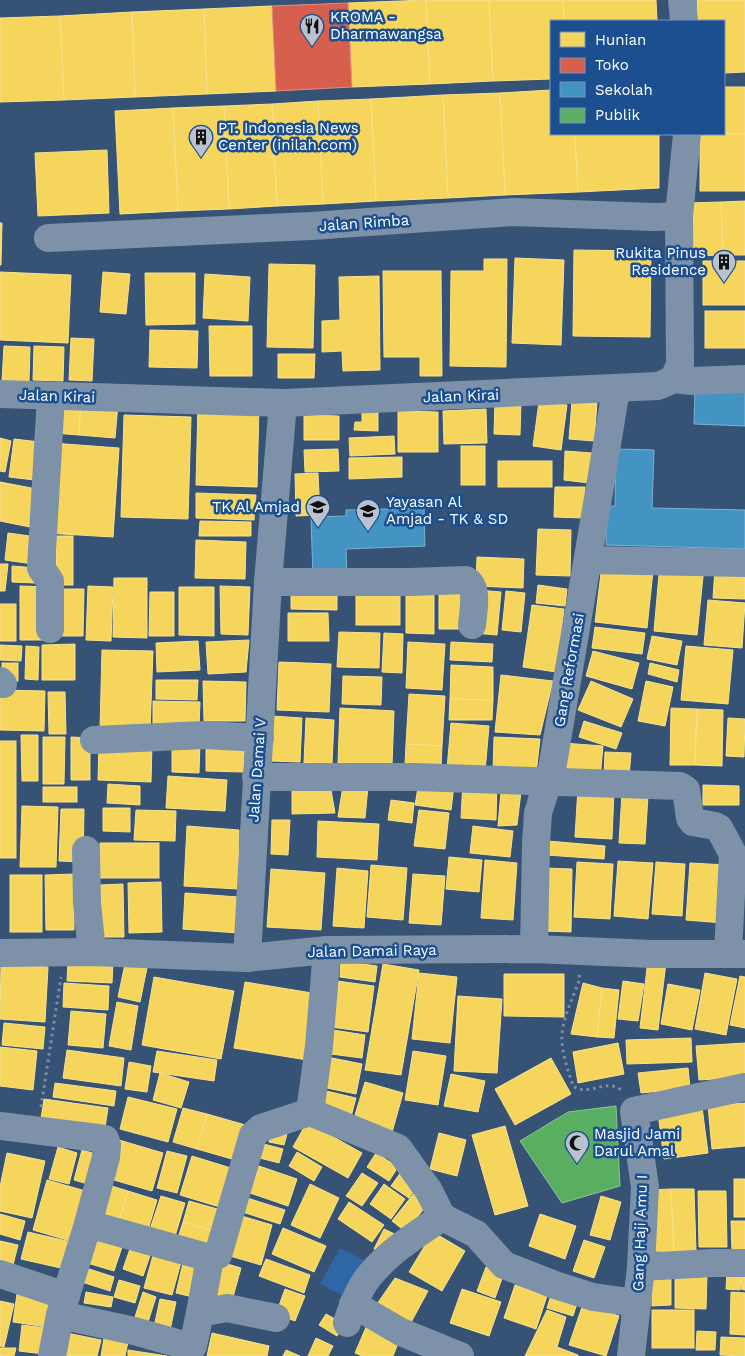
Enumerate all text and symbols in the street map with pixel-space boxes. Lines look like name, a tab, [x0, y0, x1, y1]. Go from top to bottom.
place label: KROMA - Dharmawangsa	[330, 8, 442, 43]
restaurant icon: KROMA - Dharmawangsa	[299, 13, 325, 47]
legend	[550, 20, 725, 135]
text: Hunian	[595, 31, 646, 49]
text: Toko	[595, 56, 629, 74]
text: Sekolah	[595, 81, 653, 99]
text: Publik	[595, 106, 640, 124]
place label: PT. Indonesia News Center (inilah.com)	[218, 119, 359, 154]
building icon: PT. Indonesia News Center (inilah.com)	[188, 124, 214, 158]
street label: Jalan Rimba	[318, 211, 410, 235]
place label: Rukita Pinus Residence	[615, 244, 706, 279]
building icon: Rukita Pinus Residence	[711, 249, 737, 283]
street label: Jalan Kirai	[18, 386, 96, 406]
street label: Jalan Kirai	[422, 386, 500, 406]
place label: Yayasan Al Amjad - TK & SD	[386, 493, 508, 528]
school or university icon: TK Al Amjad	[305, 494, 331, 528]
place label: TK Al Amjad	[212, 498, 300, 516]
school or university icon: Yayasan Al Amjad - TK & SD	[355, 498, 381, 532]
street label: Gang Reformasi	[550, 612, 588, 728]
street label: Jalan Damai V	[244, 717, 270, 823]
street label: Jalan Damai Raya	[307, 941, 437, 961]
place label: Masjid Jami Darul Amal	[594, 1125, 680, 1160]
mosque icon: Masjid Jami Darul Amal	[564, 1130, 590, 1164]
street label: Gang Haji Amu I	[629, 1174, 651, 1292]

